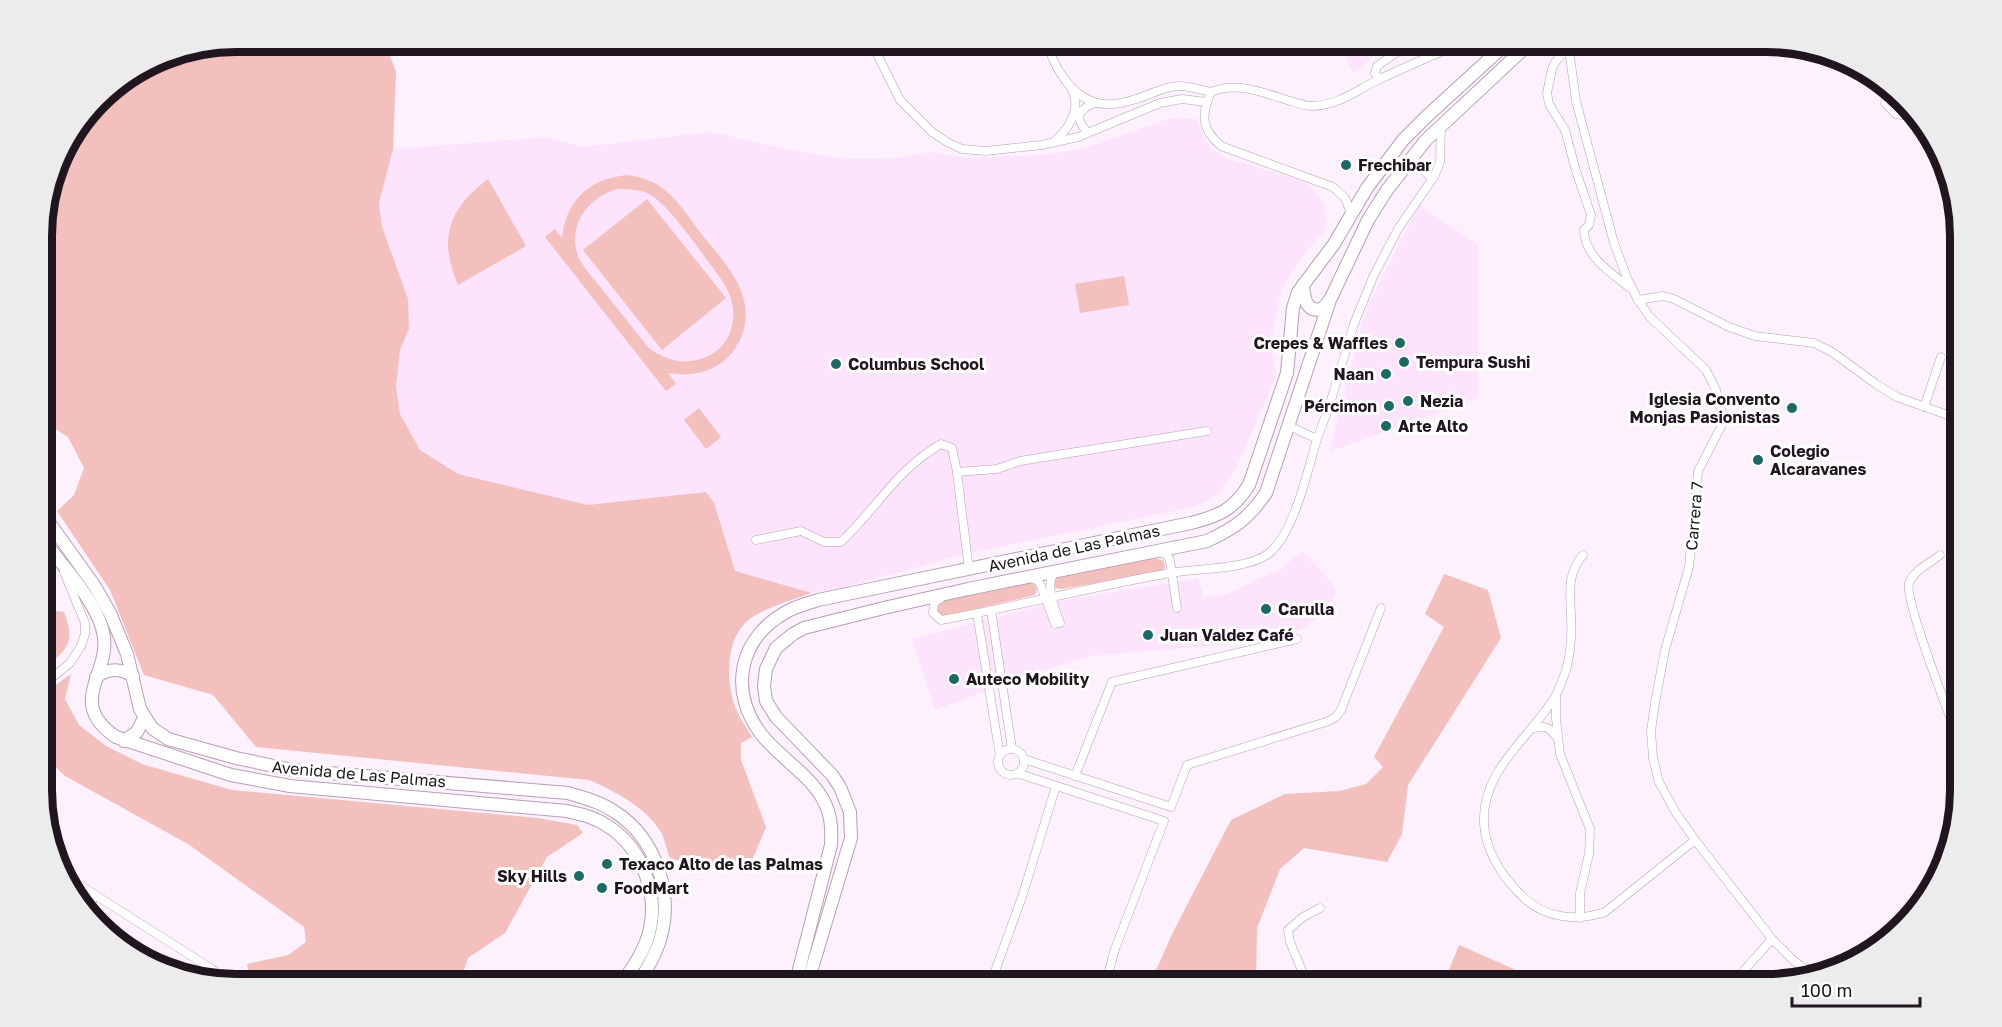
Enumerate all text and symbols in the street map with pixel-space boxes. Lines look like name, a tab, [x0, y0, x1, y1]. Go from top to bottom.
place label: Frechibar	[1358, 155, 1432, 175]
marker: Frechibar	[1339, 158, 1353, 172]
place label: Crepes & Waffles	[1253, 333, 1388, 353]
marker: Crepes & Waffles	[1393, 336, 1407, 350]
place label: Tempura Sushi	[1416, 352, 1530, 372]
place label: Columbus School	[848, 354, 985, 374]
marker: Tempura Sushi	[1397, 355, 1411, 369]
marker: Columbus School	[829, 357, 843, 371]
place label: Naan	[1334, 364, 1374, 384]
marker: Naan	[1379, 367, 1393, 381]
place label: Iglesia Convento Monjas Pasionistas	[1630, 389, 1780, 427]
place label: Nezia	[1420, 391, 1463, 411]
marker: Nezia	[1401, 394, 1415, 408]
place label: Pércimon	[1304, 396, 1377, 416]
marker: Pércimon	[1382, 399, 1396, 413]
marker: Iglesia Convento Monjas Pasionistas	[1785, 401, 1799, 415]
place label: Arte Alto	[1398, 416, 1468, 436]
marker: Arte Alto	[1379, 419, 1393, 433]
place label: Colegio Alcaravanes	[1770, 441, 1866, 479]
marker: Colegio Alcaravanes	[1751, 453, 1765, 467]
street label: Carrera 7	[1681, 481, 1707, 551]
street label: Avenida de Las Palmas	[986, 520, 1162, 576]
place label: Carulla	[1278, 599, 1334, 619]
marker: Carulla	[1259, 602, 1273, 616]
place label: Juan Valdez Café	[1160, 625, 1294, 645]
marker: Juan Valdez Café	[1141, 628, 1155, 642]
place label: Auteco Mobility	[966, 669, 1090, 689]
marker: Auteco Mobility	[947, 672, 961, 686]
street label: Avenida de Las Palmas	[271, 756, 447, 792]
place label: Texaco Alto de las Palmas	[619, 854, 823, 874]
marker: Texaco Alto de las Palmas	[600, 857, 614, 871]
place label: Sky Hills	[497, 866, 567, 886]
marker: Sky Hills	[572, 869, 586, 883]
place label: FoodMart	[614, 878, 689, 898]
marker: FoodMart	[595, 881, 609, 895]
scale bar	[1792, 970, 1920, 1008]
text: 100 m	[1801, 979, 1852, 1001]

